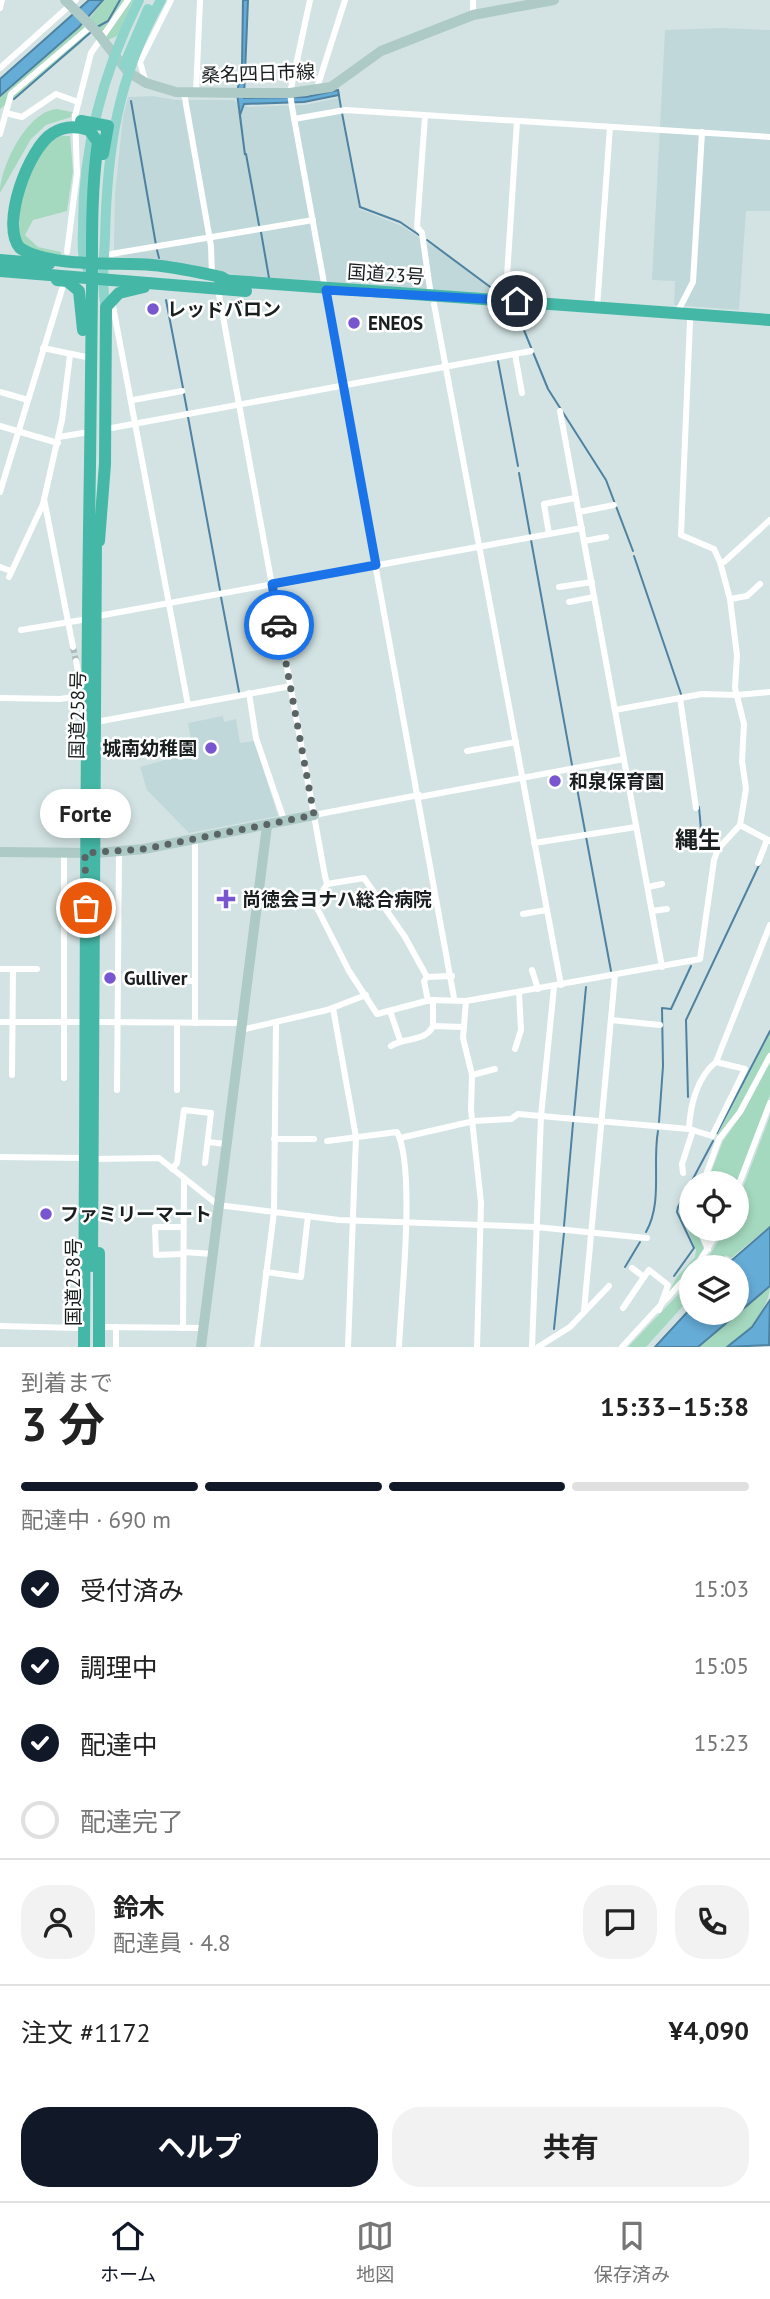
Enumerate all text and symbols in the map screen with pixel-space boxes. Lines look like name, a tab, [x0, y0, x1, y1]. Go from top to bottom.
street label: 桑名四日市線	[201, 59, 315, 87]
street label: 国道23号	[346, 259, 426, 289]
pin	[487, 271, 547, 331]
icon: home	[498, 282, 536, 320]
place label: レッドバロン	[167, 297, 281, 321]
marker: レッドバロン	[145, 301, 161, 317]
place label: ENEOS	[368, 311, 423, 335]
marker: ENEOS	[346, 315, 362, 331]
courier	[244, 590, 314, 660]
icon: car	[260, 606, 298, 644]
street label: 国道258号	[64, 671, 90, 759]
place label: 城南幼稚園	[102, 736, 197, 760]
marker: 城南幼稚園	[203, 740, 219, 756]
place label: 和泉保育園	[569, 769, 664, 793]
marker: 和泉保育園	[547, 773, 563, 789]
callout: Forte	[41, 789, 132, 838]
text: Forte	[59, 799, 112, 828]
district label: 縄生	[675, 825, 721, 854]
pin	[56, 878, 116, 938]
place label: 尚徳会ヨナハ総合病院	[242, 887, 432, 911]
icon: bag	[67, 889, 105, 927]
marker: 尚徳会ヨナハ総合病院	[216, 889, 236, 909]
place label: Gulliver	[124, 966, 188, 990]
marker: Gulliver	[102, 970, 118, 986]
map controls	[679, 1171, 749, 1325]
button: locate	[679, 1171, 749, 1241]
place label: ファミリーマート	[60, 1202, 212, 1226]
marker: ファミリーマート	[38, 1206, 54, 1222]
street label: 国道258号	[61, 1238, 85, 1326]
button: layers	[679, 1255, 749, 1325]
text: 到着まで	[21, 1368, 113, 1397]
text: 15:33–15:38	[600, 1390, 749, 1423]
text: 3 分	[21, 1394, 105, 1454]
text: 配達中 · 690 m	[21, 1505, 171, 1534]
icon: check	[21, 1570, 59, 1608]
text: 受付済み	[80, 1574, 184, 1607]
text: 15:03	[694, 1574, 749, 1603]
icon: check	[21, 1647, 59, 1685]
text: 調理中	[80, 1651, 158, 1684]
text: 15:05	[694, 1651, 749, 1680]
icon: check	[21, 1724, 59, 1762]
text: 配達中	[80, 1728, 158, 1761]
text: 15:23	[694, 1728, 749, 1757]
text: 配達完了	[80, 1805, 184, 1838]
button: person	[21, 1885, 95, 1959]
button: chat	[583, 1885, 657, 1959]
button: phone	[675, 1885, 749, 1959]
text: 鈴木	[113, 1891, 165, 1924]
text: 配達員 · 4.8	[113, 1928, 230, 1957]
text: ¥4,090	[669, 2014, 749, 2047]
text: 注文 #1172	[21, 2016, 151, 2049]
button: ヘルプ	[21, 2107, 378, 2187]
button: 共有	[392, 2107, 749, 2187]
tab: ホーム	[100, 2217, 156, 2286]
tab: 地図	[356, 2217, 394, 2286]
tab: 保存済み	[594, 2217, 670, 2286]

